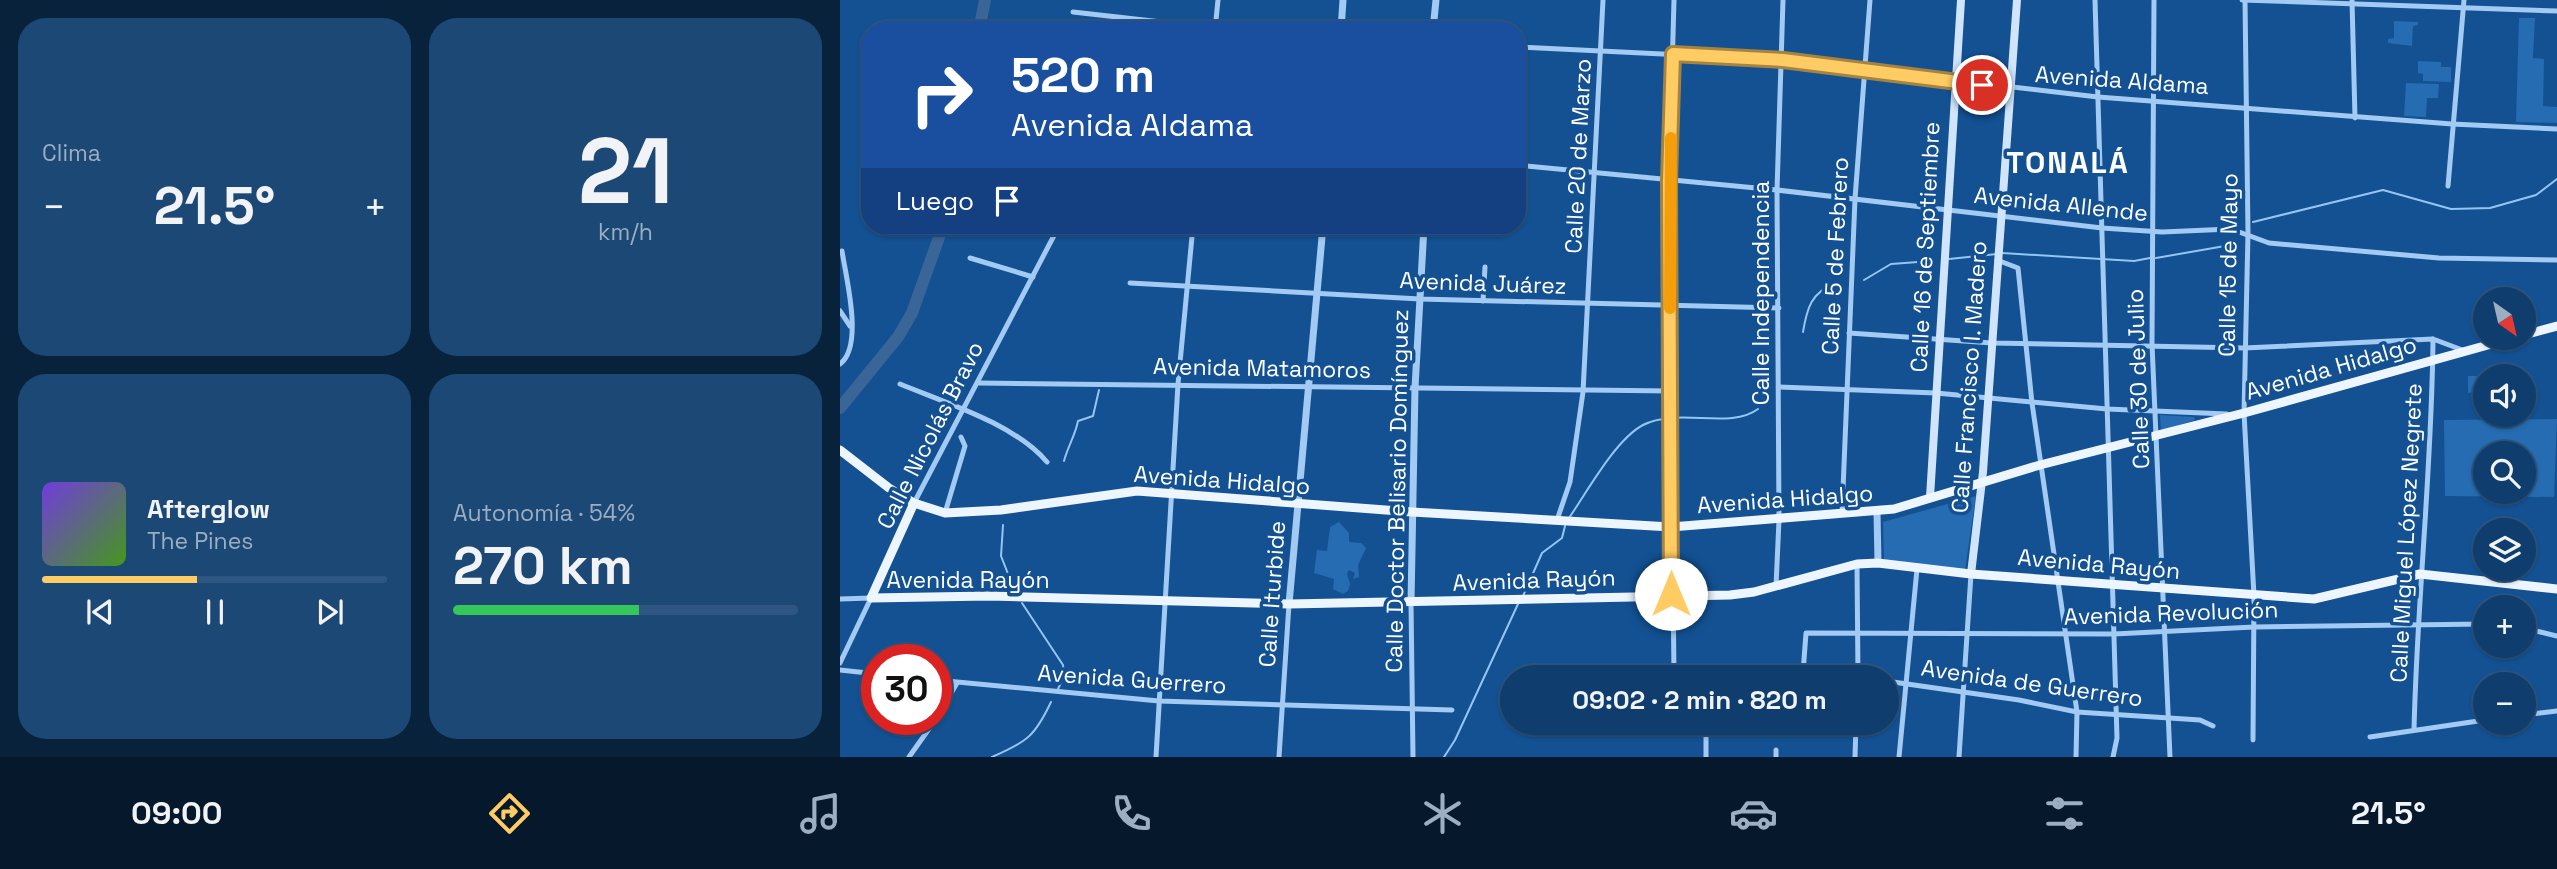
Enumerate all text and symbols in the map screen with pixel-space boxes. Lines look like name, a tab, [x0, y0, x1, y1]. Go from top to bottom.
text: 520 m	[1011, 44, 1155, 106]
icon: right	[896, 49, 987, 140]
pin	[1952, 55, 2012, 115]
street label: Calle 20 de Marzo	[1558, 58, 1598, 254]
street label: Avenida Aldama	[2034, 59, 2210, 101]
icon: arrive	[1963, 66, 2001, 104]
text: Avenida Aldama	[1011, 105, 1253, 145]
text: 21	[578, 113, 673, 230]
street label: Calle 16 de Septiembre	[1903, 121, 1947, 373]
text: Clima	[42, 138, 101, 168]
district label: TONALÁ	[2006, 143, 2130, 182]
street label: Calle 5 de Febrero	[1815, 156, 1855, 356]
text: 21.5°	[154, 173, 275, 239]
street label: Calle 15 de Mayo	[2211, 173, 2245, 357]
street label: Avenida Allende	[1972, 180, 2150, 228]
street label: Calle Independencia	[1746, 181, 1776, 405]
icon: arrive	[988, 182, 1026, 220]
text: −	[42, 183, 66, 231]
text: +	[363, 183, 387, 231]
text: Luego	[896, 184, 974, 218]
text: km/h	[598, 217, 653, 247]
street label: Calle Francisco I. Madero	[1945, 240, 1993, 514]
street label: Avenida Juárez	[1399, 265, 1567, 301]
north arrow	[2473, 287, 2536, 350]
map controls	[2473, 287, 2536, 735]
street label: Calle 30 de Julio	[2120, 288, 2156, 470]
street label: Calle Doctor Belisario Domínguez	[1379, 309, 1415, 673]
street label: Avenida Hidalgo	[2242, 329, 2420, 407]
street label: Calle Nicolás Bravo	[870, 336, 990, 534]
street label: Avenida Matamoros	[1153, 351, 1371, 385]
button: sound	[2473, 364, 2536, 427]
street label: Calle Miguel López Negrete	[2383, 383, 2429, 683]
button: search	[2473, 441, 2536, 504]
street label: Avenida Hidalgo	[1133, 459, 1311, 501]
street label: Avenida Hidalgo	[1696, 478, 1874, 520]
text: Afterglow	[147, 492, 270, 526]
text: Autonomía · 54%	[453, 498, 635, 528]
button: layers	[2473, 518, 2536, 581]
street label: Calle Iturbide	[1252, 520, 1292, 668]
text: The Pines	[147, 526, 253, 556]
text: 270 km	[453, 533, 633, 599]
street label: Avenida Rayón	[2016, 542, 2182, 586]
position arrow	[1634, 557, 1708, 631]
street label: Avenida Rayón	[1452, 562, 1616, 598]
street label: Avenida Rayón	[886, 565, 1050, 595]
icon: previous	[81, 593, 119, 631]
icon: pause	[196, 593, 234, 631]
icon: next	[311, 593, 349, 631]
street label: Avenida Revolución	[2063, 594, 2279, 632]
button: +	[2473, 595, 2536, 658]
speed limit sign: 30	[861, 644, 952, 735]
street label: Avenida de Guerrero	[1919, 653, 2145, 713]
street label: Avenida Guerrero	[1037, 657, 1227, 701]
button: −	[2473, 672, 2536, 735]
text: 09:02 · 2 min · 820 m	[1572, 683, 1827, 717]
icon: directions	[485, 789, 534, 838]
icon: music	[796, 789, 845, 838]
icon: phone	[1107, 789, 1156, 838]
icon: climate	[1418, 789, 1467, 838]
icon: car	[1729, 789, 1778, 838]
icon: filters	[2040, 789, 2089, 838]
text: 09:00	[131, 793, 223, 833]
text: 21.5°	[2351, 793, 2426, 833]

